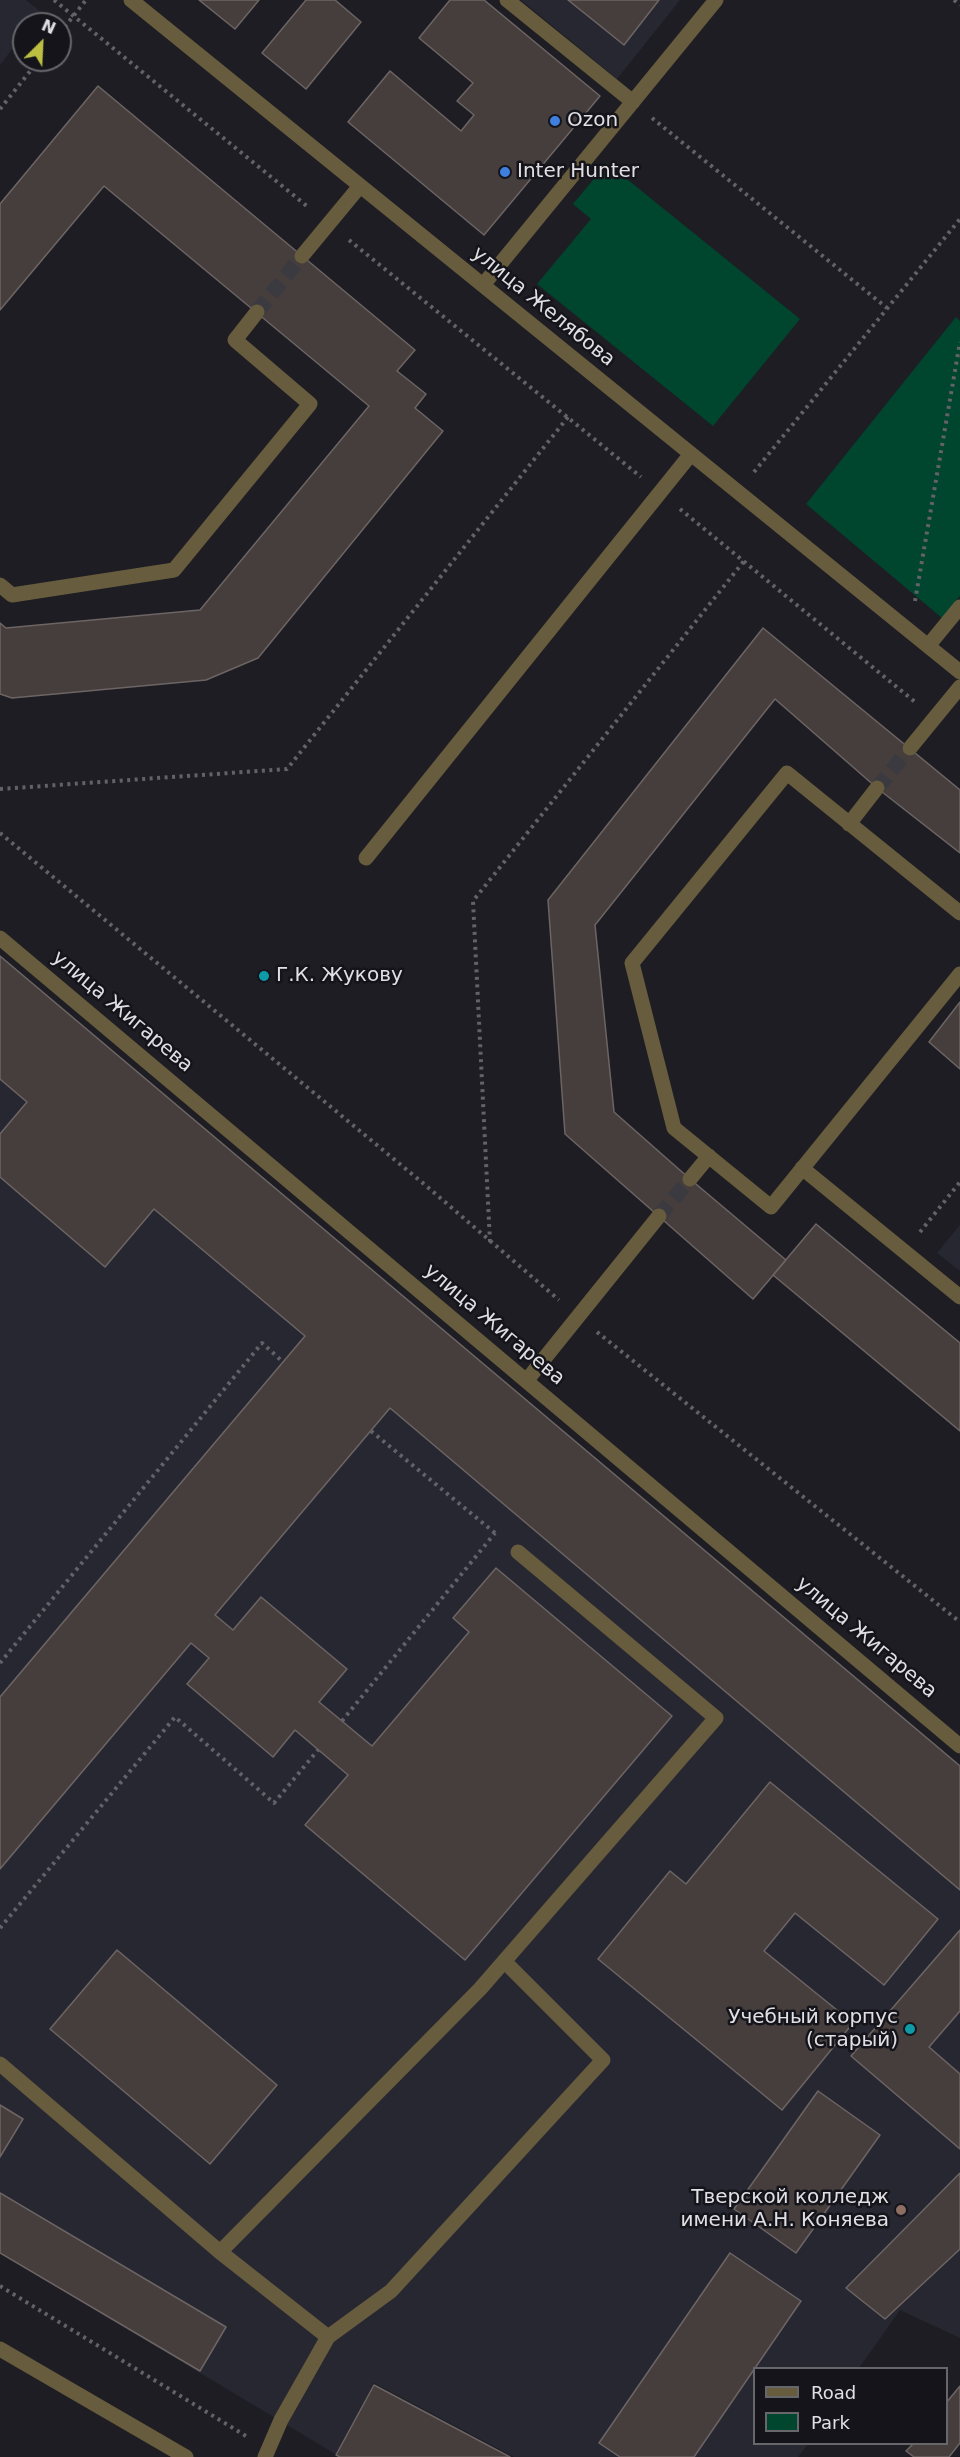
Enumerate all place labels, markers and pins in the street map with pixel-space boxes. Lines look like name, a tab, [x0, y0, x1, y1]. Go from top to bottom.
place label: Ozon	[567, 109, 618, 133]
marker: Ozon	[548, 114, 562, 128]
place label: Inter Hunter	[517, 160, 639, 184]
marker: Inter Hunter	[498, 165, 512, 179]
place label: Г.К. Жукову	[276, 964, 403, 988]
marker: Г.К. Жукову	[257, 969, 271, 983]
place label: Учебный корпус (старый)	[728, 2006, 898, 2053]
marker: Учебный корпус (старый)	[903, 2022, 917, 2036]
place label: Тверской колледж имени А.Н. Коняева	[680, 2186, 889, 2233]
marker: Тверской колледж имени А.Н. Коняева	[894, 2203, 908, 2217]

